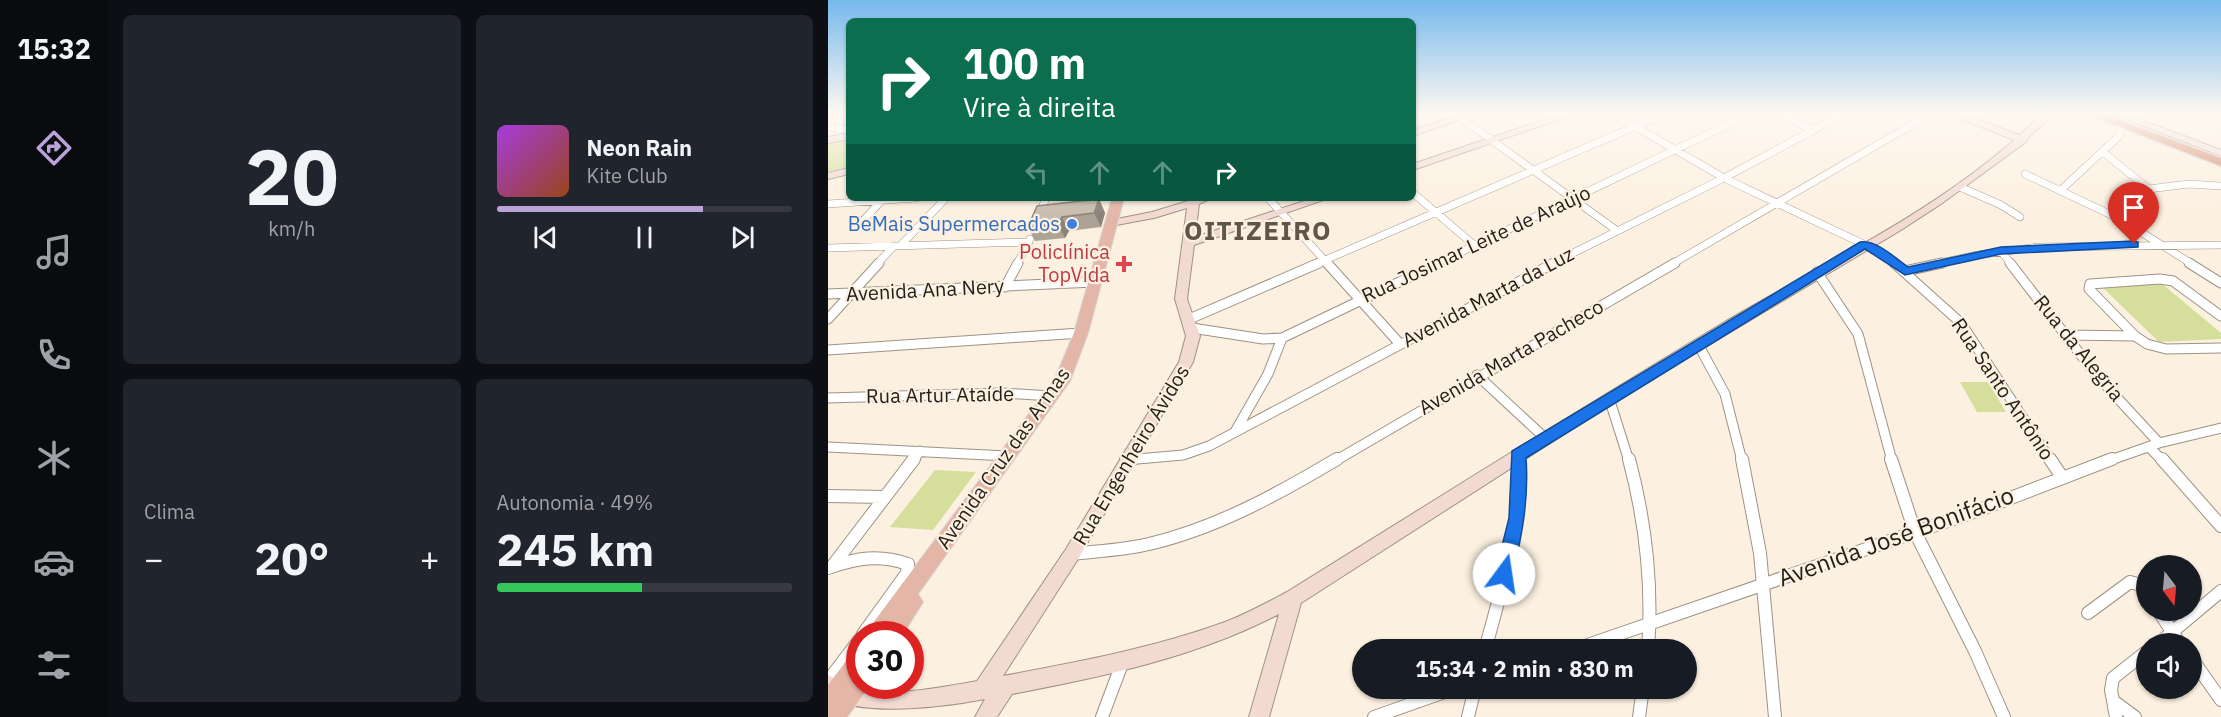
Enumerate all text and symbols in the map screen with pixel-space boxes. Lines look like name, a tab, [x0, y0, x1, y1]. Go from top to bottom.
text: 15:32	[17, 31, 91, 66]
text: 100 m	[963, 36, 1086, 91]
icon: right	[864, 42, 942, 120]
text: Vire à direita	[963, 89, 1116, 124]
text: 20	[245, 125, 339, 226]
icon: directions	[33, 127, 75, 169]
text: Neon Rain	[587, 133, 692, 162]
icon: left	[1020, 156, 1053, 189]
icon: ahead	[1083, 156, 1116, 189]
icon: ahead	[1146, 156, 1179, 189]
icon: right	[1209, 156, 1242, 189]
text: Kite Club	[587, 162, 668, 189]
street label: Rua Josimar Leite de Araújo	[1357, 178, 1595, 309]
pin	[2108, 182, 2159, 244]
icon: arrive	[2117, 191, 2150, 224]
place label: BeMais Supermercados	[848, 210, 1060, 237]
district label: OITIZEIRO	[1184, 213, 1332, 247]
text: km/h	[268, 215, 315, 242]
marker: BeMais Supermercados	[1065, 217, 1079, 231]
icon: previous	[529, 221, 562, 254]
icon: pause	[628, 221, 661, 254]
icon: next	[726, 221, 759, 254]
icon: music	[33, 231, 75, 273]
place label: Policlínica TopVida	[1019, 238, 1110, 288]
street label: Avenida Marta da Luz	[1397, 240, 1578, 353]
marker: Policlínica TopVida	[1115, 255, 1133, 273]
street label: Avenida Ana Nery	[845, 272, 1005, 307]
street label: Rua da Alegria	[2028, 289, 2131, 407]
street label: Avenida Marta Pacheco	[1413, 293, 1608, 421]
street label: Rua Santo Antônio	[1946, 312, 2061, 465]
icon: phone	[33, 334, 75, 376]
street label: Rua Engenheiro Ávidos	[1066, 360, 1195, 550]
street label: Avenida Cruz das Armas	[929, 361, 1076, 554]
street label: Rua Artur Ataíde	[866, 380, 1014, 409]
icon: climate	[33, 437, 75, 479]
street label: Avenida José Bonifácio	[1773, 478, 2018, 594]
text: Autonomia · 49%	[497, 489, 653, 516]
text: Clima	[144, 498, 195, 525]
text: 245 km	[497, 520, 654, 578]
text: 20°	[254, 529, 329, 587]
text: −	[144, 537, 164, 580]
text: +	[420, 537, 440, 580]
icon: car	[33, 541, 75, 583]
position arrow	[1472, 542, 1536, 606]
north arrow	[2136, 555, 2202, 621]
map controls	[2136, 555, 2202, 699]
speed limit sign: 30	[846, 621, 924, 699]
button: sound	[2136, 633, 2202, 699]
icon: filters	[33, 644, 75, 686]
text: 15:34 · 2 min · 830 m	[1415, 654, 1634, 683]

